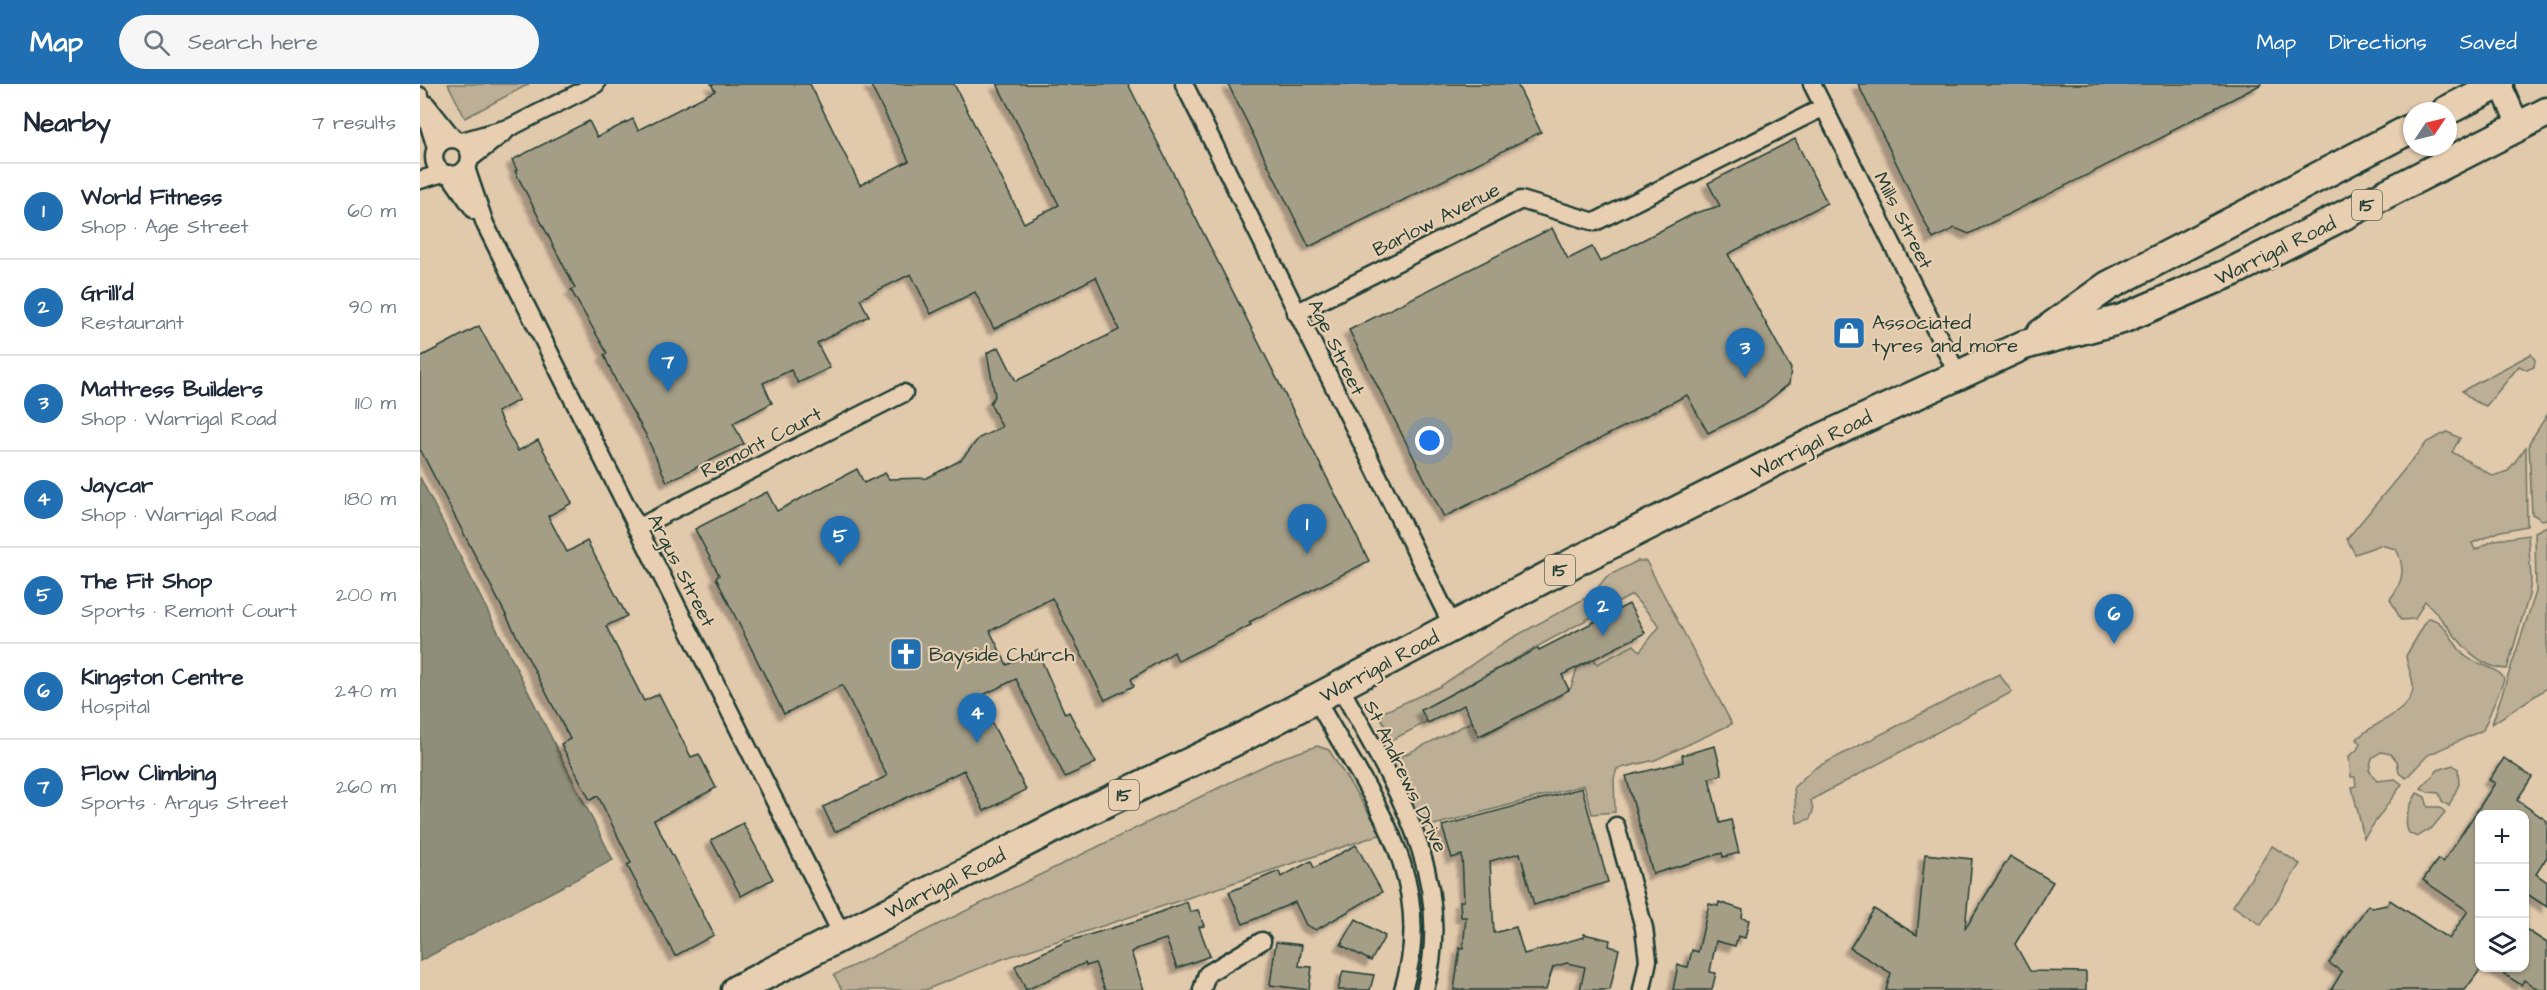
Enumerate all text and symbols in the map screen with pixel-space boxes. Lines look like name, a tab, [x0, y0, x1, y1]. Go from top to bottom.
search box	[119, 15, 539, 69]
text: Map	[30, 23, 83, 62]
icon: search	[140, 26, 173, 59]
text: Search here	[188, 27, 318, 58]
text: Map	[2256, 28, 2296, 57]
text: Directions	[2329, 28, 2427, 57]
text: Saved	[2460, 28, 2517, 57]
north arrow	[2403, 102, 2457, 156]
text: Nearby	[24, 105, 111, 141]
text: 7 results	[312, 109, 396, 137]
street label: Mills Street	[1867, 167, 1940, 274]
street label: Barlow Avenue	[1368, 176, 1505, 264]
text: World Fitness	[81, 182, 222, 213]
road number: 15	[2352, 190, 2382, 220]
text: 1	[42, 197, 45, 225]
text: 60 m	[347, 197, 396, 225]
street label: Warrigal Road	[2210, 209, 2341, 293]
text: Shop · Age Street	[81, 213, 249, 241]
text: Grill'd	[81, 278, 133, 309]
text: 2	[38, 293, 49, 321]
text: 90 m	[348, 293, 396, 321]
street label: Age Street	[1300, 295, 1371, 401]
text: Restaurant	[81, 309, 184, 337]
place label: Associated tyres and more	[1872, 309, 2018, 361]
shop icon: Associated tyres and more	[1831, 315, 1867, 351]
pin: 3	[1726, 328, 1764, 378]
pin: 7	[648, 342, 688, 392]
text: Mattress Builders	[81, 374, 263, 405]
text: 3	[38, 389, 49, 417]
text: 110 m	[355, 389, 396, 417]
street label: Remont Court	[696, 400, 827, 485]
street label: Warrigal Road	[1746, 403, 1877, 487]
text: Shop · Warrigal Road	[81, 405, 277, 433]
your location	[1415, 426, 1444, 455]
text: Jaycar	[81, 470, 153, 501]
text: 4	[37, 485, 50, 513]
text: 180 m	[344, 485, 396, 513]
text: Shop · Warrigal Road	[81, 501, 277, 529]
pin: 1	[1288, 504, 1326, 554]
street label: Argus Street	[640, 509, 722, 633]
pin: 5	[820, 516, 860, 566]
road number: 15	[1545, 555, 1575, 585]
text: The Fit Shop	[81, 566, 212, 597]
text: 5	[36, 581, 51, 609]
text: 200 m	[336, 581, 396, 609]
pin: 2	[1584, 586, 1622, 636]
pin: 6	[2094, 594, 2134, 644]
text: Sports · Remont Court	[81, 597, 297, 625]
street label: Warrigal Road	[1315, 624, 1445, 711]
church icon: Bayside Church	[888, 636, 924, 672]
place label: Bayside Church	[929, 641, 1074, 670]
text: Kingston Centre	[81, 662, 244, 693]
text: 6	[37, 677, 50, 705]
text: 240 m	[335, 677, 396, 705]
text: Hospital	[81, 693, 150, 721]
pin: 4	[958, 694, 996, 743]
street label: St Andrews Drive	[1356, 696, 1454, 857]
text: Flow Climbing	[81, 758, 216, 789]
text: 7	[37, 773, 50, 801]
text: 260 m	[336, 773, 396, 801]
road number: 15	[1109, 780, 1139, 810]
text: Sports · Argus Street	[81, 789, 288, 817]
map controls	[2475, 810, 2529, 972]
button: +	[2475, 810, 2529, 864]
street label: Warrigal Road	[880, 842, 1011, 927]
button: −	[2475, 864, 2529, 918]
button: layers	[2475, 918, 2529, 972]

